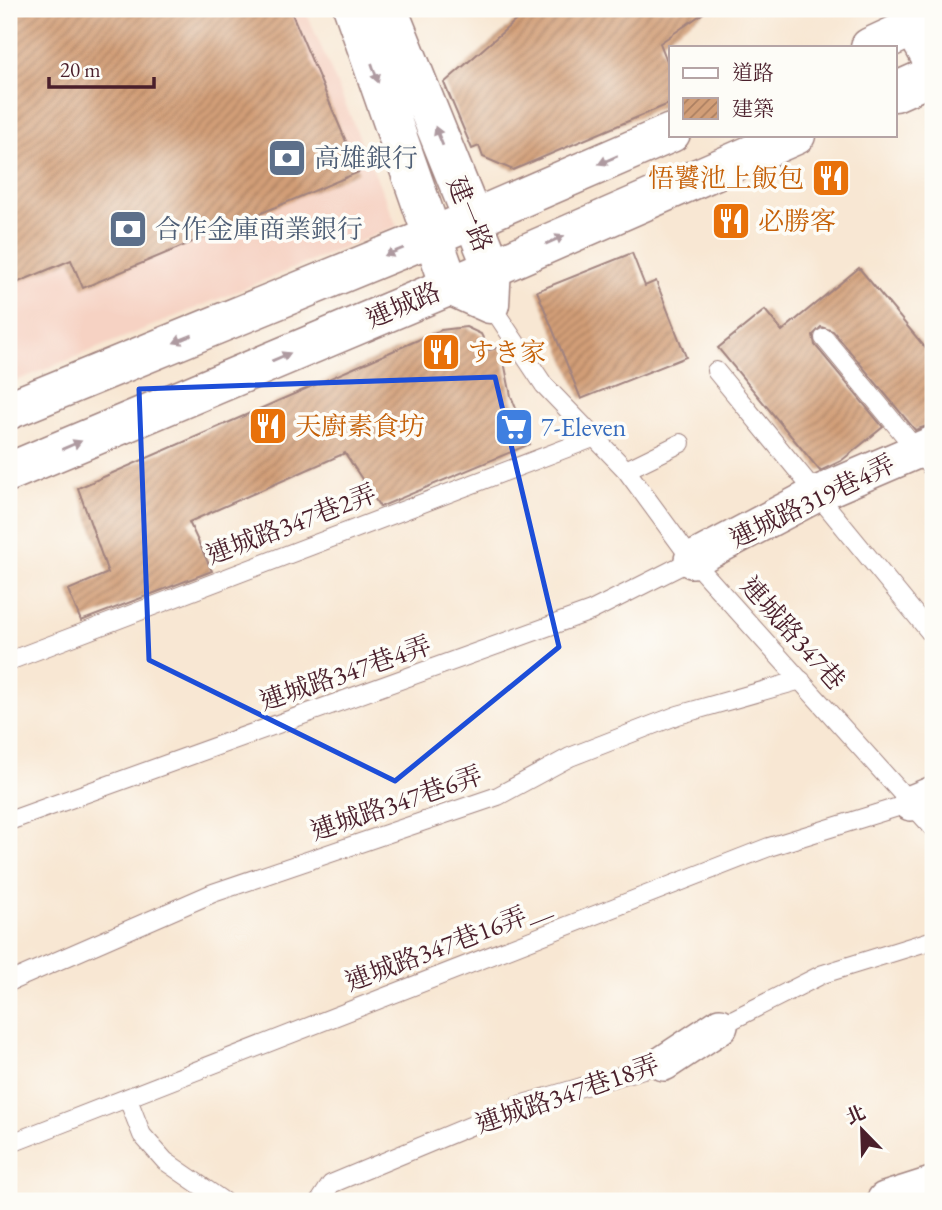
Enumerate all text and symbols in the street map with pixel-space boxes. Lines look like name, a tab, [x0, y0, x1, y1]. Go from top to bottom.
scale bar	[49, 46, 154, 90]
legend	[669, 46, 897, 136]
text: 20 m	[60, 56, 101, 83]
text: 道路	[732, 59, 774, 86]
one-way arrow	[370, 63, 381, 84]
text: 建築	[732, 95, 774, 122]
one-way arrow	[433, 125, 444, 146]
bank icon: 高雄銀行	[266, 137, 308, 179]
place label: 高雄銀行	[314, 141, 418, 175]
one-way arrow	[598, 154, 618, 166]
restaurant icon: 悟饕池上飯包	[810, 157, 852, 199]
place label: 悟饕池上飯包	[648, 161, 804, 195]
street label: 建一路	[440, 171, 500, 257]
restaurant icon: 必勝客	[710, 200, 752, 242]
place label: 必勝客	[758, 204, 836, 238]
bank icon: 合作金庫商業銀行	[107, 208, 149, 250]
place label: 合作金庫商業銀行	[155, 212, 363, 246]
one-way arrow	[544, 234, 565, 245]
one-way arrow	[383, 247, 404, 258]
street label: 連城路	[360, 274, 446, 336]
restaurant icon: すき家	[420, 331, 462, 373]
one-way arrow	[173, 333, 194, 344]
place label: すき家	[468, 335, 546, 369]
one-way arrow	[271, 351, 292, 362]
restaurant icon: 天廚素食坊	[247, 405, 289, 447]
supermarket icon: 7-Eleven	[493, 406, 535, 448]
place label: 天廚素食坊	[295, 409, 425, 443]
place label: 7-Eleven	[541, 410, 627, 444]
one-way arrow	[61, 440, 82, 451]
street label: 連城路319巷4弄	[724, 446, 900, 556]
street label: 連城路347巷2弄	[201, 476, 381, 572]
street label: 連城路347巷	[733, 569, 853, 697]
street label: 連城路347巷4弄	[254, 628, 436, 718]
street label: 連城路347巷6弄	[305, 758, 487, 848]
street label: 連城路347巷16弄＿	[340, 889, 556, 999]
street label: 連城路347巷18弄	[471, 1047, 663, 1141]
north arrow	[827, 1094, 897, 1164]
text: 北	[842, 1100, 869, 1130]

